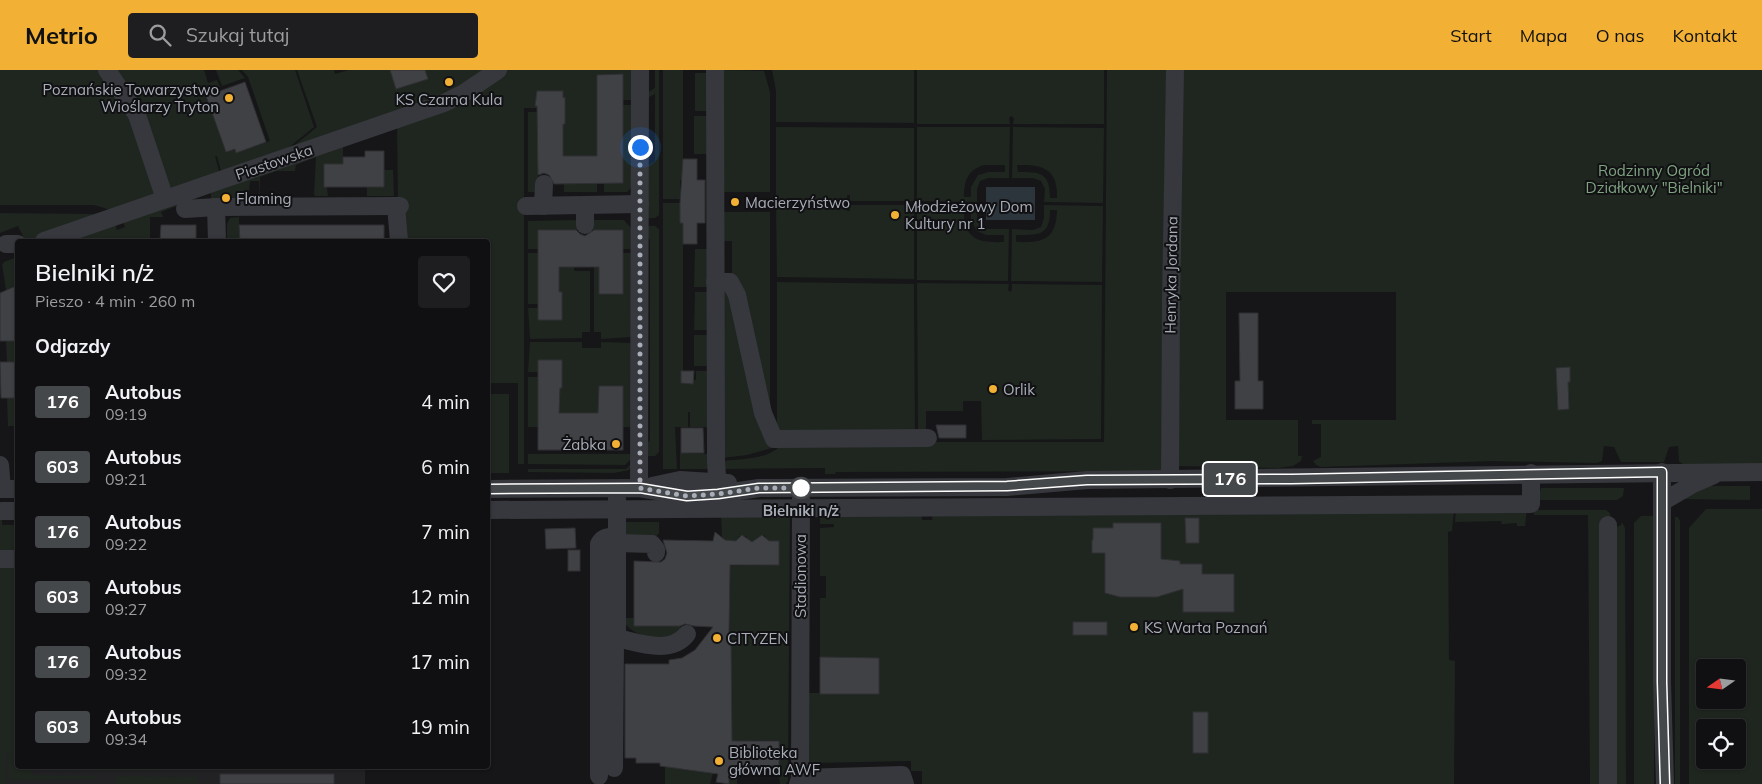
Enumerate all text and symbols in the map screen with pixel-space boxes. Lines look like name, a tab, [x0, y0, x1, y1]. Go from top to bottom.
search box	[128, 13, 478, 58]
text: Metrio	[25, 20, 98, 50]
icon: search	[146, 21, 174, 49]
text: Szukaj tutaj	[186, 23, 289, 47]
text: Start	[1450, 24, 1492, 47]
text: Mapa	[1520, 24, 1568, 47]
text: O nas	[1596, 24, 1645, 47]
text: Kontakt	[1673, 24, 1737, 47]
marker: KS Czarna Kula	[443, 76, 455, 88]
place label: Poznańskie Towarzystwo Wioślarzy Tryton	[42, 80, 219, 116]
place label: KS Czarna Kula	[396, 90, 502, 109]
marker: Poznańskie Towarzystwo Wioślarzy Tryton	[223, 92, 235, 104]
your location	[628, 135, 653, 160]
street label: Piastowska	[233, 140, 315, 184]
park label: Rodzinny Ogród Działkowy "Bielniki"	[1585, 161, 1723, 197]
place label: Flaming	[236, 189, 292, 208]
marker: Flaming	[220, 192, 232, 204]
place label: Macierzyństwo	[745, 193, 850, 212]
marker: Macierzyństwo	[729, 196, 741, 208]
place label: Młodzieżowy Dom Kultury nr 1	[905, 197, 1033, 233]
marker: Młodzieżowy Dom Kultury nr 1	[889, 209, 901, 221]
street label: Henryka Jordana	[1160, 216, 1182, 334]
button: heart	[418, 256, 470, 308]
text: Bielniki n/ż	[35, 257, 154, 287]
text: Pieszo · 4 min · 260 m	[35, 291, 195, 311]
text: Odjazdy	[35, 334, 110, 358]
text: Autobus	[105, 380, 182, 404]
place label: Orlik	[1003, 380, 1035, 399]
marker: Orlik	[987, 383, 999, 395]
text: 176	[46, 390, 79, 413]
text: 4 min	[421, 390, 470, 414]
text: 09:19	[105, 404, 147, 424]
place label: Żabka	[563, 435, 606, 454]
marker: Żabka	[610, 438, 622, 450]
text: Autobus	[105, 445, 182, 469]
text: 603	[46, 455, 79, 478]
text: 6 min	[421, 455, 470, 479]
line badge: 176	[1201, 463, 1259, 495]
text: 176	[1214, 467, 1246, 490]
text: 09:21	[105, 469, 147, 489]
marker: Bielniki n/ż	[790, 477, 812, 499]
place label: Bielniki n/ż	[763, 501, 839, 520]
text: Autobus	[105, 510, 182, 534]
text: 176	[46, 520, 79, 543]
text: 7 min	[421, 520, 470, 544]
text: 09:22	[105, 534, 147, 554]
street label: Stadionowa	[791, 534, 810, 618]
text: Autobus	[105, 575, 182, 599]
text: 603	[46, 585, 79, 608]
text: 12 min	[410, 585, 470, 609]
text: 09:27	[105, 599, 147, 619]
place label: KS Warta Poznań	[1144, 618, 1267, 637]
marker: KS Warta Poznań	[1128, 621, 1140, 633]
place label: CITYZEN	[727, 629, 788, 648]
marker: CITYZEN	[711, 632, 723, 644]
text: Autobus	[105, 640, 182, 664]
text: 176	[46, 650, 79, 673]
text: 17 min	[410, 650, 470, 674]
north arrow	[1696, 659, 1746, 709]
map controls	[1696, 659, 1746, 769]
text: 09:32	[105, 664, 147, 684]
text: Autobus	[105, 705, 182, 729]
text: 603	[46, 715, 79, 738]
text: 19 min	[410, 715, 470, 739]
button: locate	[1696, 719, 1746, 769]
text: 09:34	[105, 729, 147, 749]
place label: Biblioteka główna AWF	[729, 743, 820, 779]
marker: Biblioteka główna AWF	[713, 755, 725, 767]

